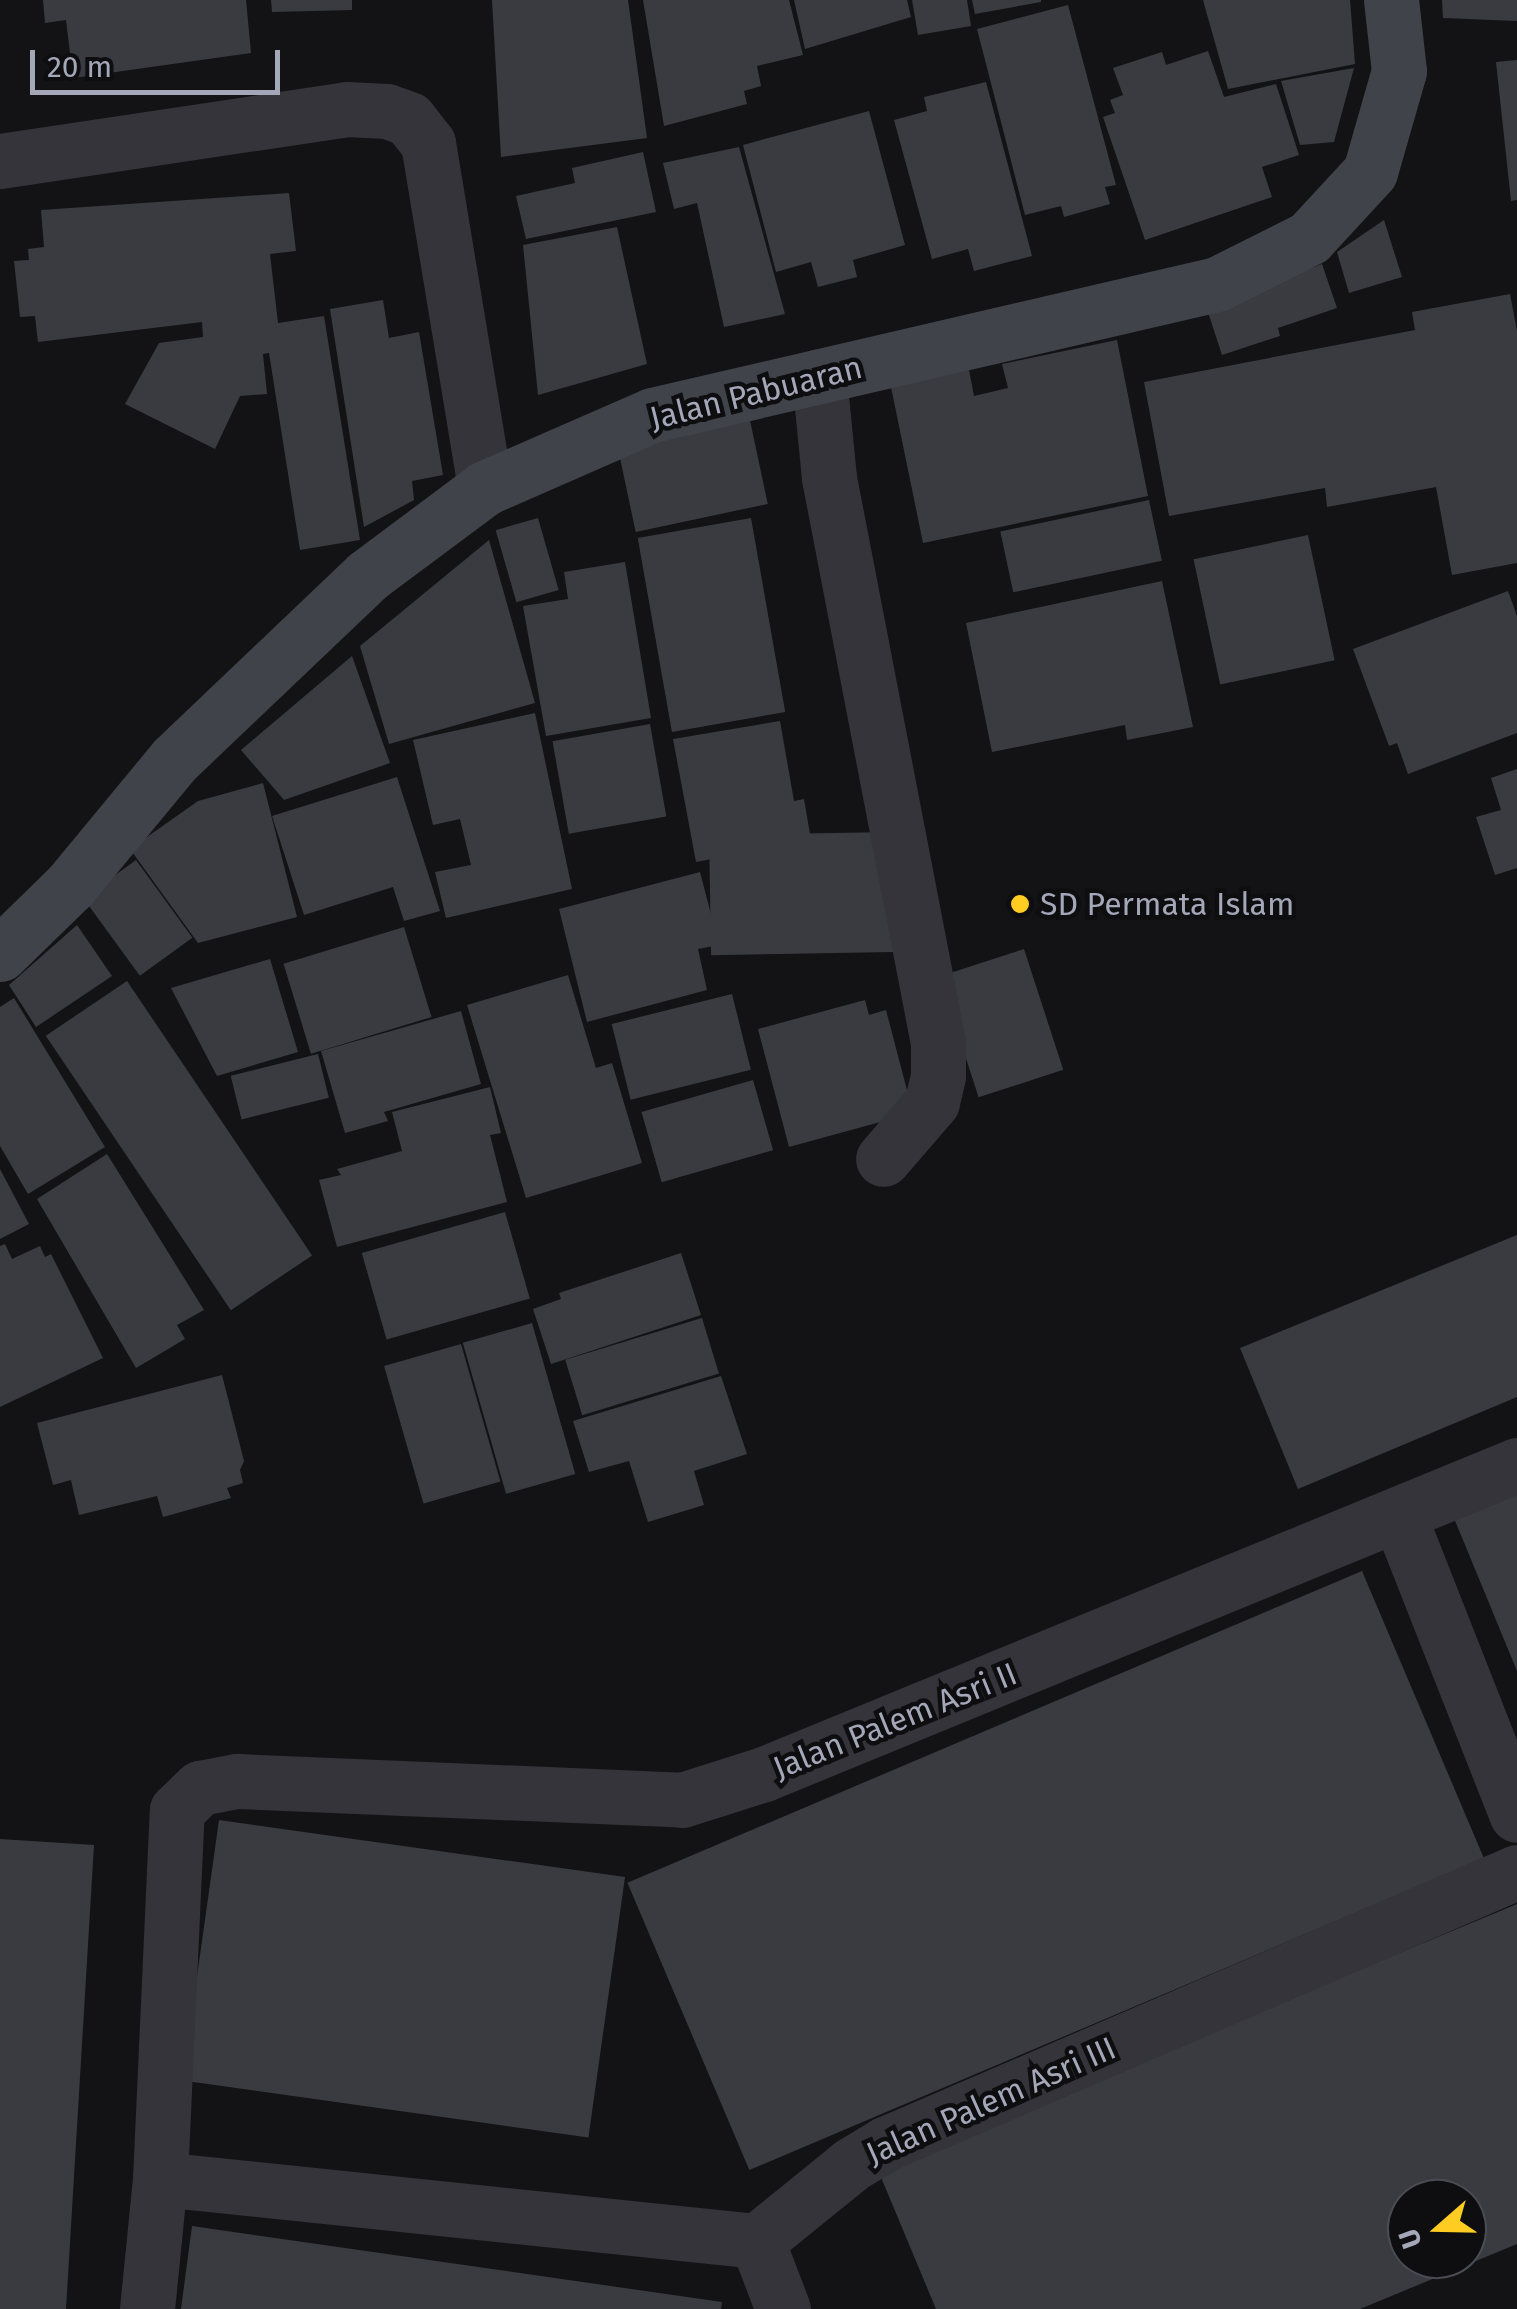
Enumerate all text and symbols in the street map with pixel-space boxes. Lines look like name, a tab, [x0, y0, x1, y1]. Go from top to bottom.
scale bar	[35, 30, 285, 92]
text: 20 m	[47, 49, 112, 85]
street label: Jalan Pabuaran	[646, 348, 866, 438]
place label: SD Permata Islam	[1040, 885, 1294, 923]
marker: SD Permata Islam	[1009, 893, 1031, 915]
street label: Jalan Palem Asri II	[768, 1655, 1022, 1787]
street label: Jalan Palem Asri III	[860, 2029, 1122, 2173]
north arrow	[1387, 2179, 1487, 2279]
text: U	[1392, 2225, 1429, 2253]

